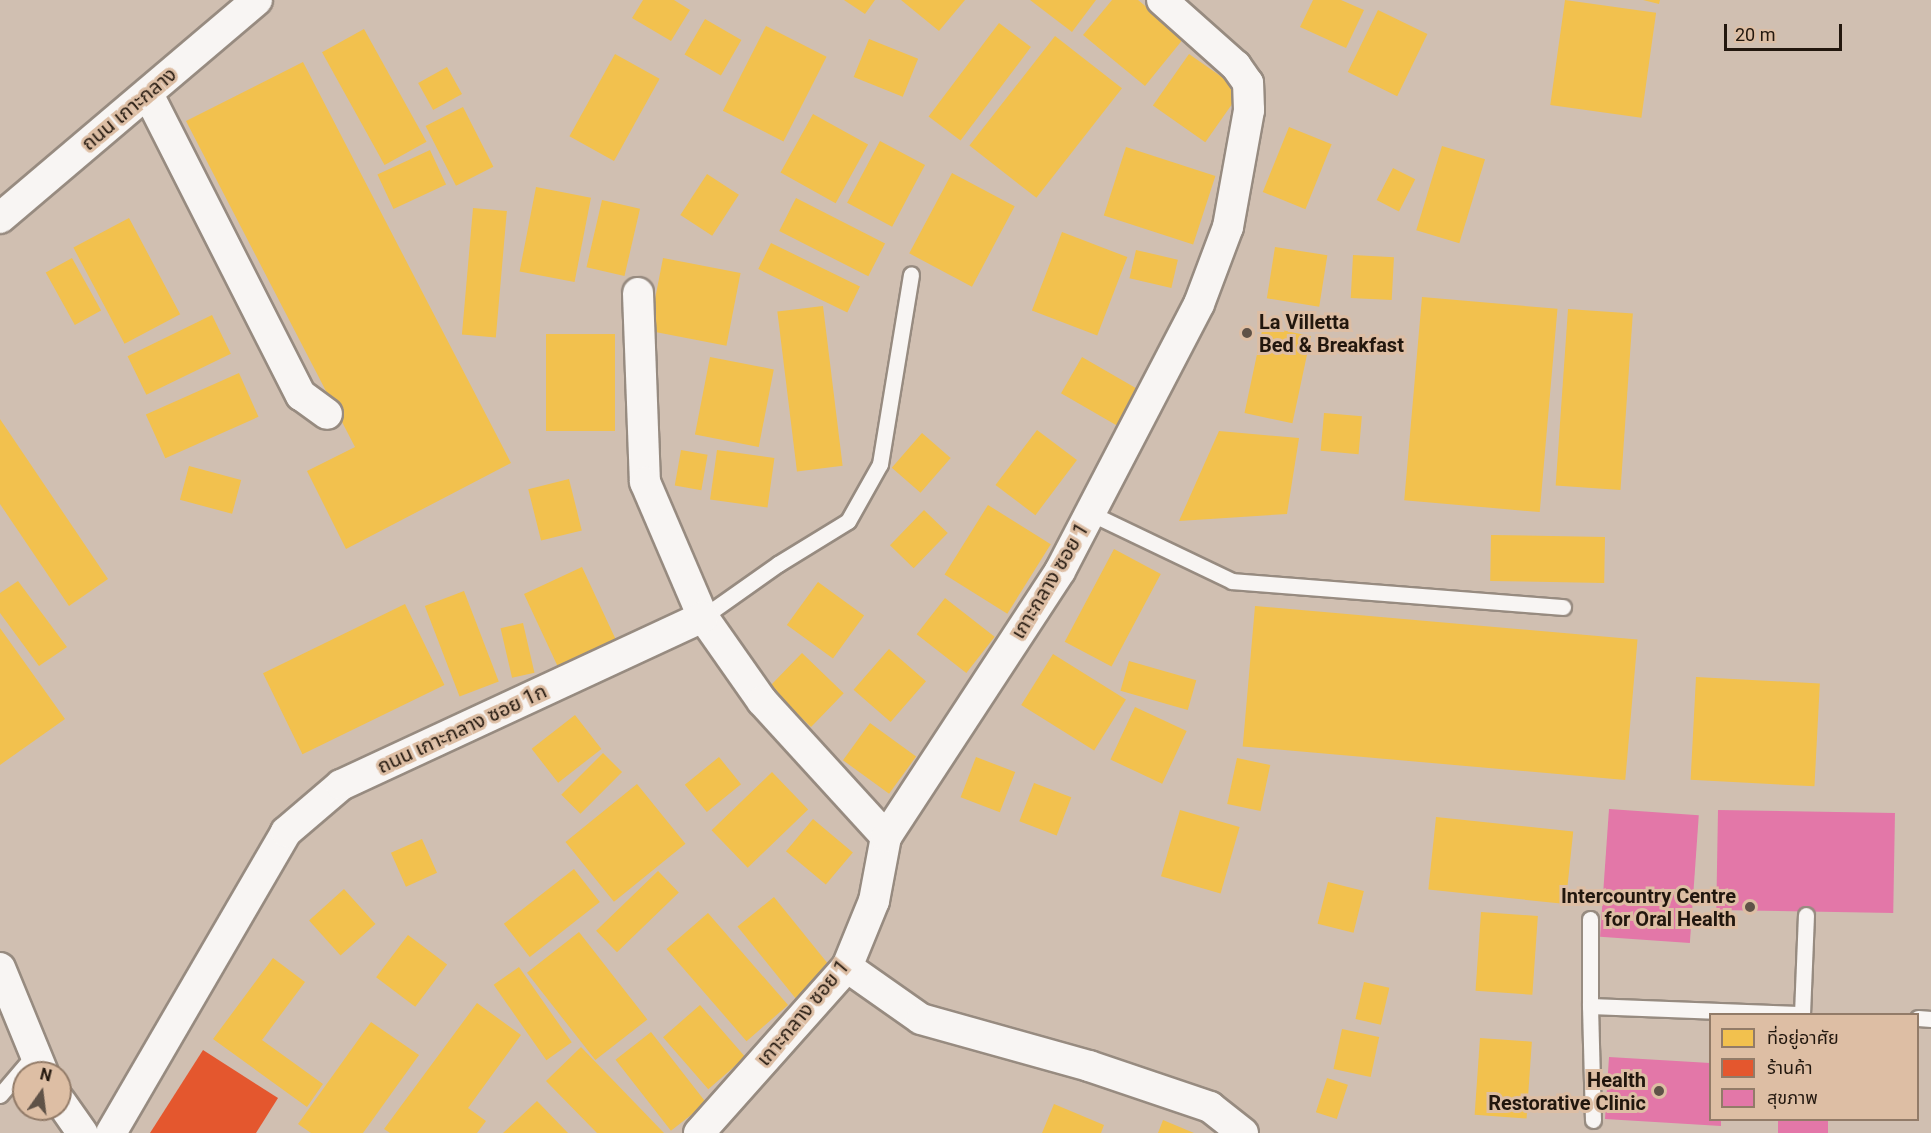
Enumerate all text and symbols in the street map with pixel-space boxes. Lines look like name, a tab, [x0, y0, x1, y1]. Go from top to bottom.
scale bar	[1727, 12, 1846, 50]
text: 20 m	[1735, 24, 1775, 45]
street label: ถนน เกาะกลาง	[77, 62, 181, 156]
place label: La Villetta Bed & Breakfast	[1259, 310, 1404, 357]
marker: La Villetta Bed & Breakfast	[1240, 326, 1254, 340]
street label: เกาะกลาง ซอย 1	[1006, 519, 1094, 643]
street label: ถนน เกาะกลาง ซอย 1ก	[373, 679, 551, 779]
place label: Intercountry Centre for Oral Health	[1561, 884, 1736, 931]
marker: Intercountry Centre for Oral Health	[1741, 898, 1759, 916]
street label: เกาะกลาง ซอย 1	[752, 955, 854, 1071]
legend	[1709, 1013, 1919, 1121]
text: ที่อยู่อาศัย	[1767, 1027, 1839, 1048]
text: ร้านค้า	[1767, 1057, 1813, 1078]
north arrow	[12, 1061, 72, 1121]
text: N	[38, 1064, 54, 1086]
place label: Health Restorative Clinic	[1488, 1068, 1646, 1115]
marker: Health Restorative Clinic	[1650, 1082, 1668, 1100]
text: สุขภาพ	[1767, 1087, 1818, 1108]

